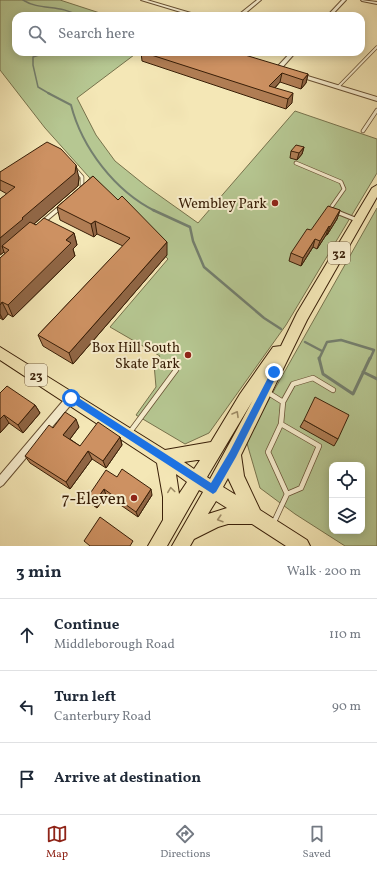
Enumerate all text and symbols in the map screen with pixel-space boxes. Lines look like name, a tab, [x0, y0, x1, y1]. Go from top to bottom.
search box	[12, 12, 365, 56]
icon: search	[26, 23, 48, 45]
text: Search here	[58, 24, 135, 45]
place label: Wembley Park	[178, 195, 267, 214]
marker: Wembley Park	[270, 198, 280, 208]
road number: 32	[328, 242, 350, 264]
place label: Box Hill South Skate Park	[92, 339, 180, 374]
marker: Box Hill South Skate Park	[183, 350, 193, 360]
route end	[265, 363, 283, 381]
road number: 23	[25, 364, 47, 386]
route start	[62, 389, 80, 407]
one-way arrow	[231, 411, 239, 418]
map controls	[329, 462, 365, 534]
button: locate	[329, 462, 365, 498]
one-way arrow	[167, 487, 176, 493]
place label: 7-Eleven	[62, 488, 126, 511]
marker: 7-Eleven	[129, 493, 139, 503]
button: layers	[329, 498, 365, 534]
one-way arrow	[217, 514, 224, 523]
text: 3 min	[16, 561, 62, 584]
text: Walk · 200 m	[287, 563, 361, 581]
text: Continue	[54, 615, 119, 636]
icon: ahead	[16, 624, 38, 646]
text: 110 m	[329, 626, 361, 644]
text: Middleborough Road	[54, 636, 175, 654]
text: Turn left	[54, 687, 116, 708]
icon: left	[16, 696, 38, 718]
text: 90 m	[332, 698, 361, 716]
text: Canterbury Road	[54, 708, 151, 726]
icon: arrive	[16, 768, 38, 790]
text: Arrive at destination	[54, 768, 201, 789]
tab: Map	[46, 823, 68, 862]
tab: Directions	[160, 823, 211, 862]
tab: Saved	[303, 823, 331, 862]

